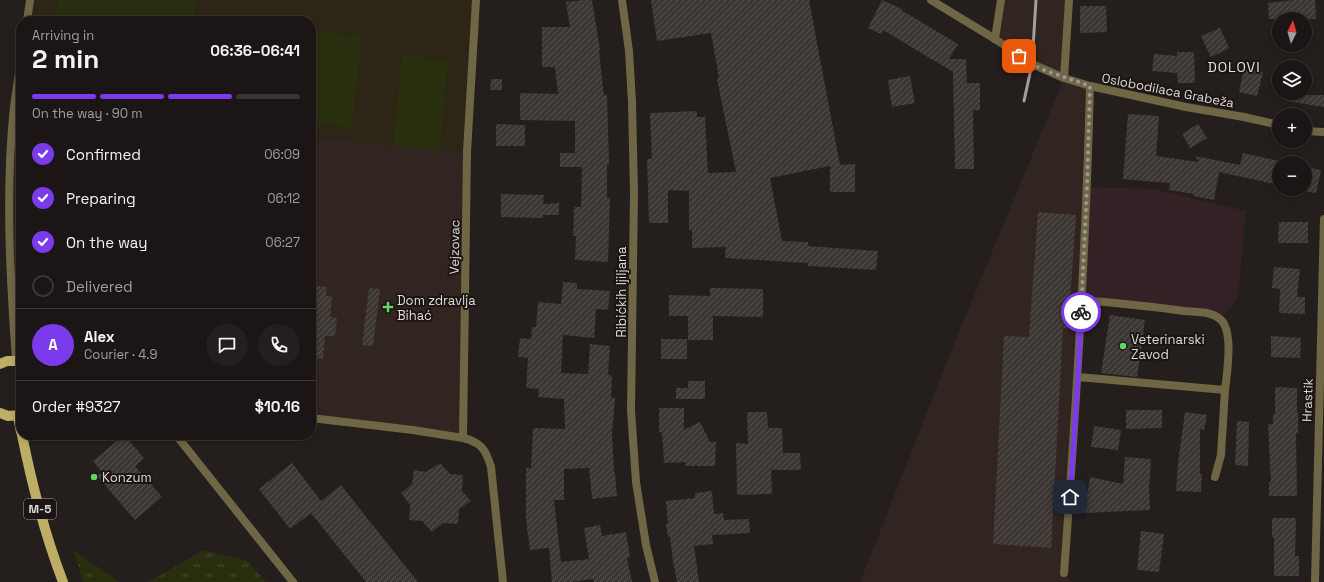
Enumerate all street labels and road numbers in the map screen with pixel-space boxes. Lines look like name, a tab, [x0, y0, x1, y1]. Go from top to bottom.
street label: Oslobodilaca Grabeža	[1100, 69, 1236, 112]
street label: Vejzovac	[446, 219, 463, 274]
street label: Ribićkih ljiljana	[613, 246, 630, 338]
street label: Hrastik	[1298, 378, 1317, 422]
road number: M-5	[24, 499, 56, 519]

